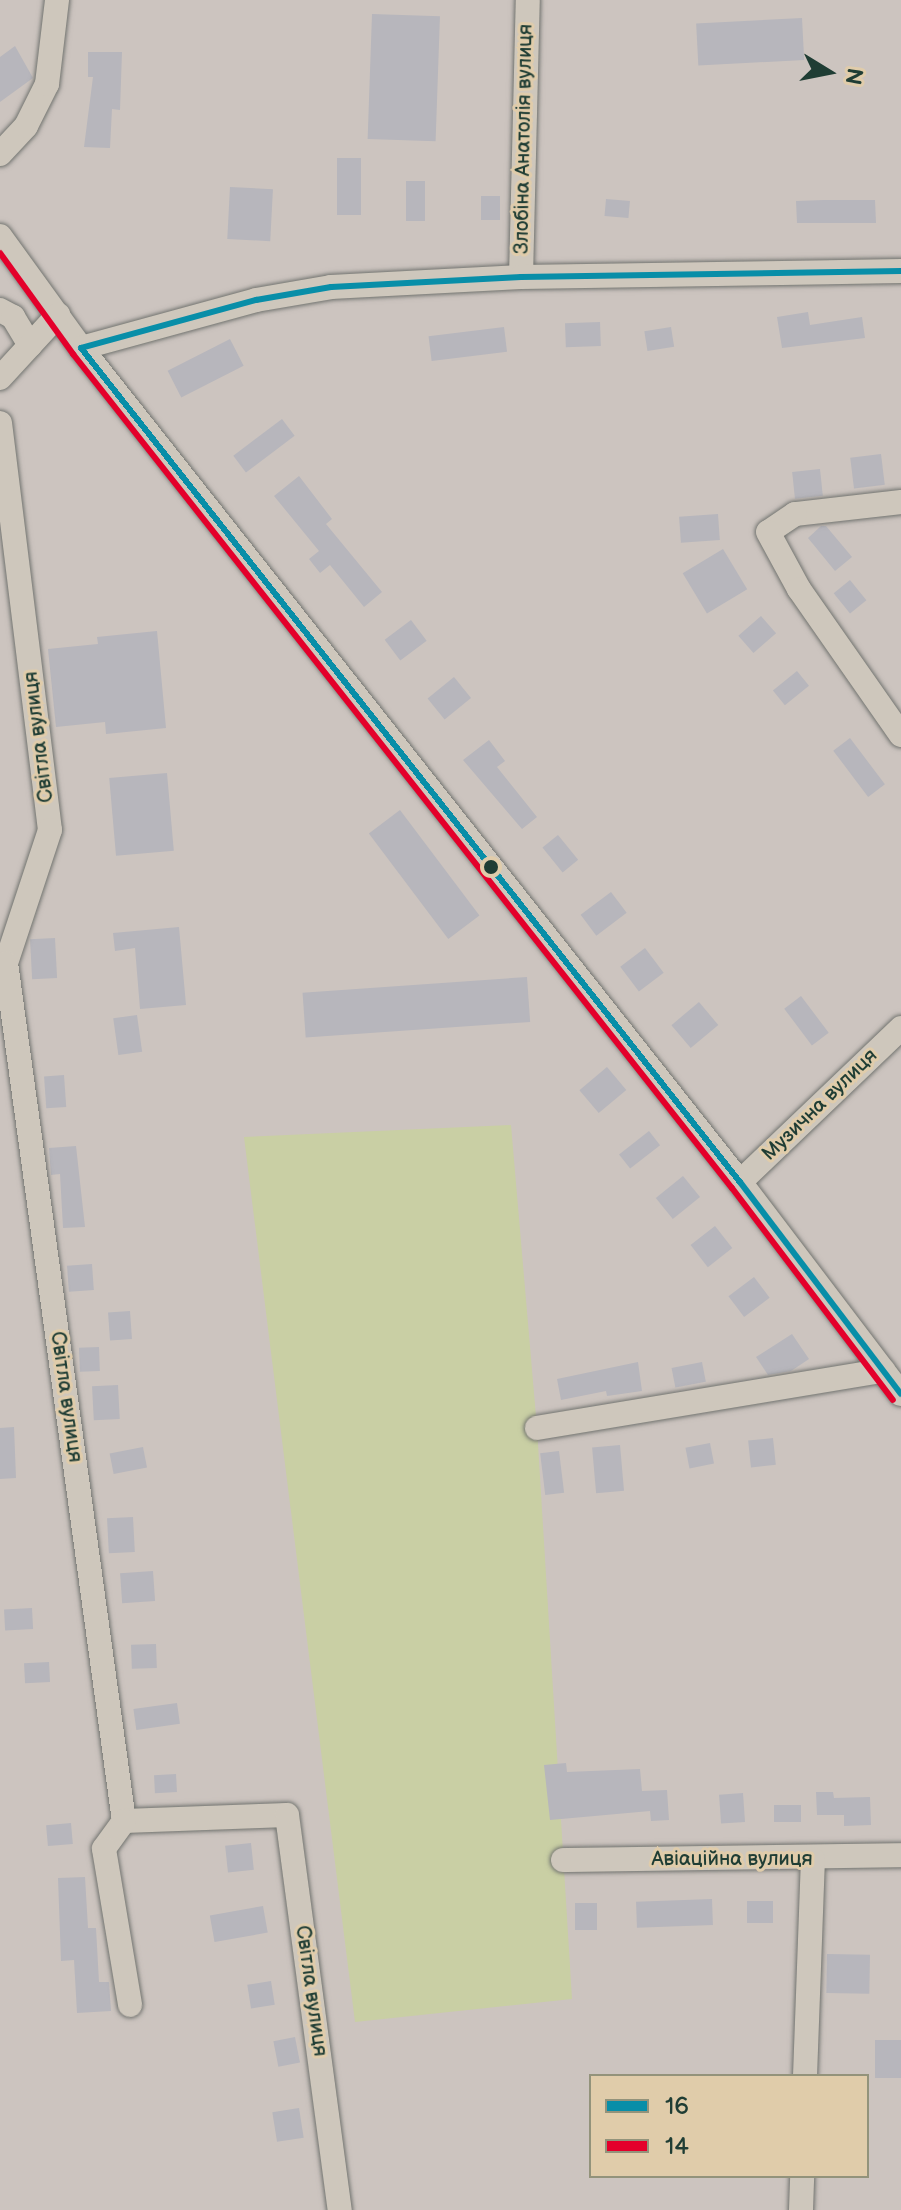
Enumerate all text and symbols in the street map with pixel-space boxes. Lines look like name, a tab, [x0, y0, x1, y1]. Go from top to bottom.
street label: Злобіна Анатолія вулиця	[510, 24, 538, 254]
north arrow	[789, 32, 869, 112]
text: N	[838, 66, 868, 87]
street label: Світла вулиця	[19, 670, 59, 804]
unlabelled marker	[483, 859, 499, 875]
street label: Музична вулиця	[757, 1044, 883, 1166]
street label: Світла вулиця	[45, 1330, 87, 1464]
street label: Авіаційна вулиця	[651, 1847, 813, 1871]
street label: Світла вулиця	[290, 1924, 332, 2058]
legend	[589, 2074, 869, 2178]
text: 16	[665, 2092, 689, 2121]
text: 14	[665, 2132, 689, 2161]

